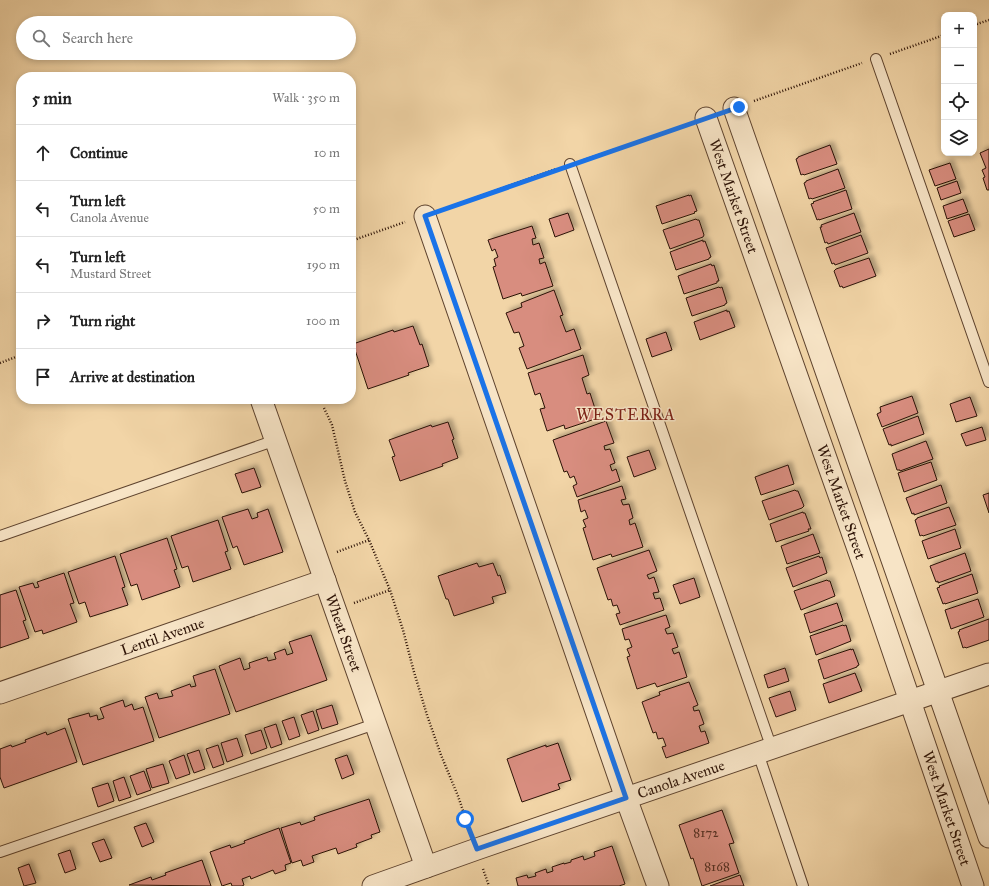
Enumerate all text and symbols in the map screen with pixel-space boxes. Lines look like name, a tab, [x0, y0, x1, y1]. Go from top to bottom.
map controls	[941, 12, 977, 156]
button: +	[941, 12, 977, 48]
search box	[16, 16, 356, 60]
icon: search	[30, 27, 52, 49]
text: Search here	[62, 29, 133, 47]
button: −	[941, 48, 977, 84]
button: locate	[941, 84, 977, 120]
text: 5 min	[32, 88, 72, 109]
text: Walk · 350 m	[272, 90, 340, 106]
route end	[730, 98, 748, 116]
button: layers	[941, 120, 977, 156]
street label: West Market Street	[705, 137, 762, 257]
icon: ahead	[32, 142, 54, 164]
text: Continue	[70, 144, 128, 162]
text: 10 m	[314, 145, 340, 161]
text: Turn left	[70, 192, 126, 210]
icon: left	[32, 198, 54, 220]
text: 50 m	[313, 201, 340, 217]
text: Canola Avenue	[70, 210, 149, 226]
text: Turn left	[70, 248, 126, 266]
icon: left	[32, 254, 54, 276]
text: 190 m	[307, 257, 340, 273]
text: Mustard Street	[70, 266, 151, 282]
icon: right	[32, 310, 54, 332]
text: Turn right	[70, 312, 135, 330]
text: 100 m	[306, 313, 340, 329]
icon: arrive	[32, 366, 54, 388]
text: Arrive at destination	[70, 368, 195, 386]
district label: WESTERRA	[576, 405, 676, 424]
street label: West Market Street	[813, 442, 870, 562]
street label: Wheat Street	[321, 592, 366, 675]
street label: Lentil Avenue	[118, 614, 207, 659]
street label: West Market Street	[919, 748, 975, 869]
street label: Canola Avenue	[635, 756, 727, 803]
route start	[456, 810, 474, 828]
house number: 8172	[693, 825, 719, 841]
house number: 8168	[704, 859, 730, 875]

